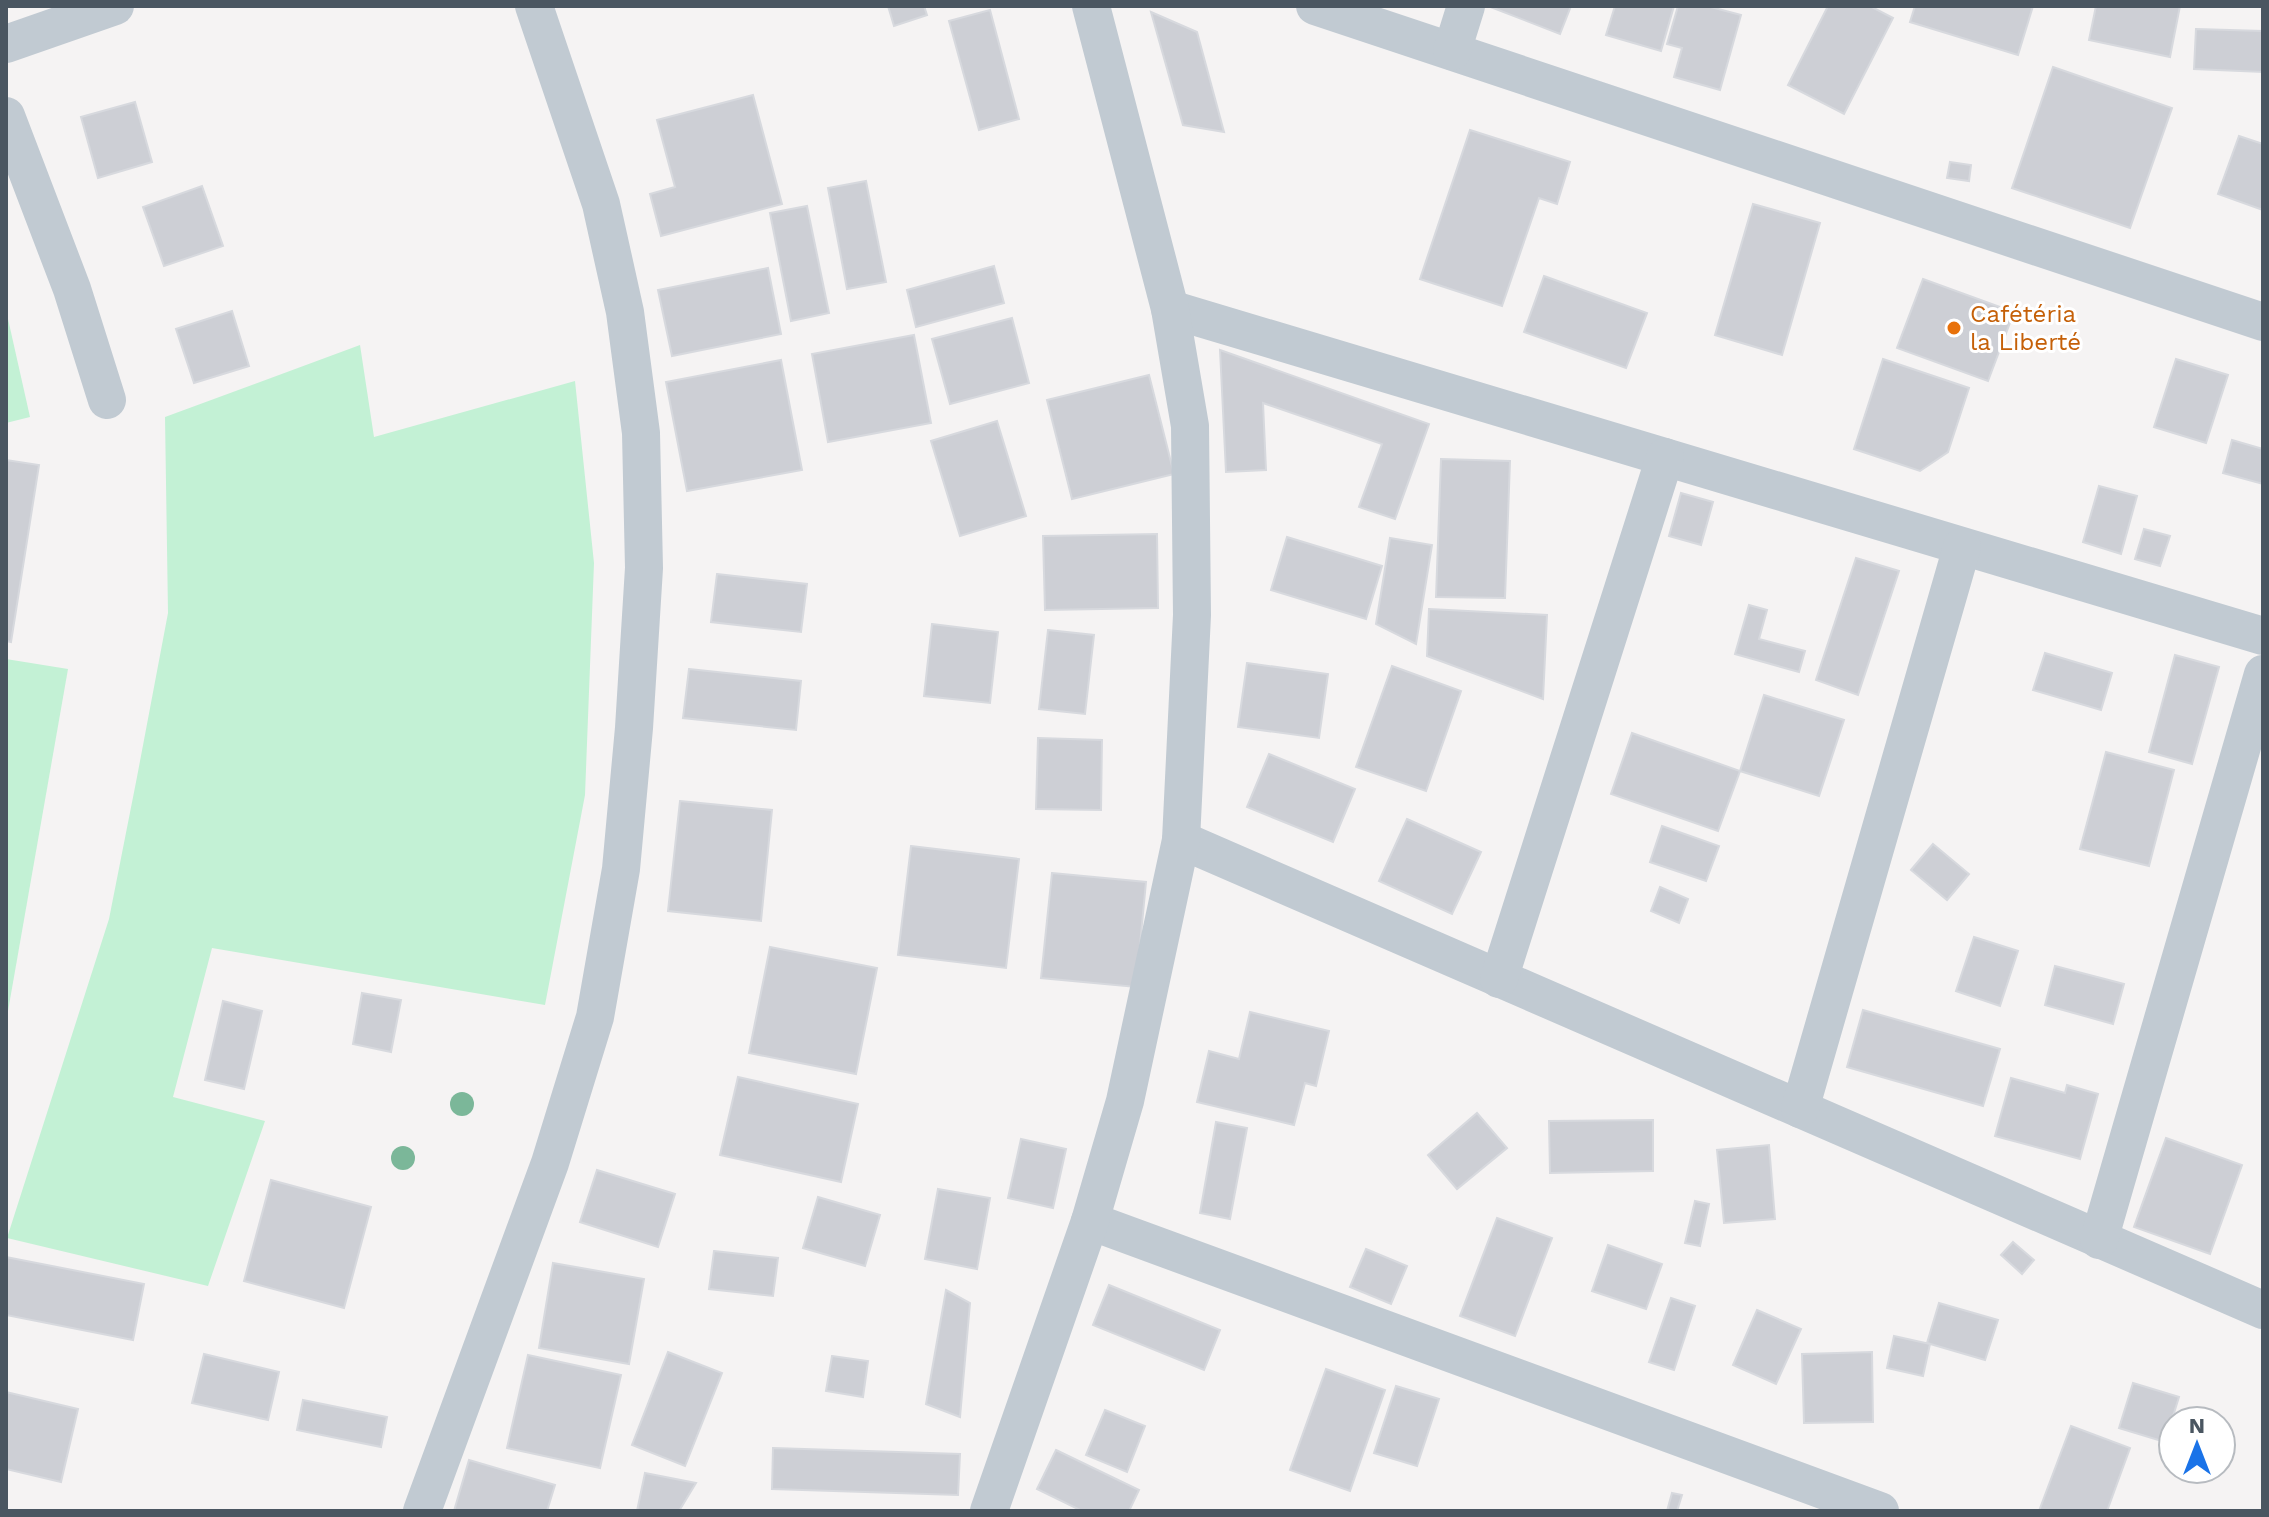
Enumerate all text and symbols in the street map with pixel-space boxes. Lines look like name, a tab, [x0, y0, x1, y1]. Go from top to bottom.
place label: Cafétéria la Liberté	[1970, 300, 2081, 356]
marker: Cafétéria la Liberté	[1945, 319, 1963, 337]
north arrow	[2157, 1405, 2237, 1485]
text: N	[2189, 1413, 2205, 1438]

